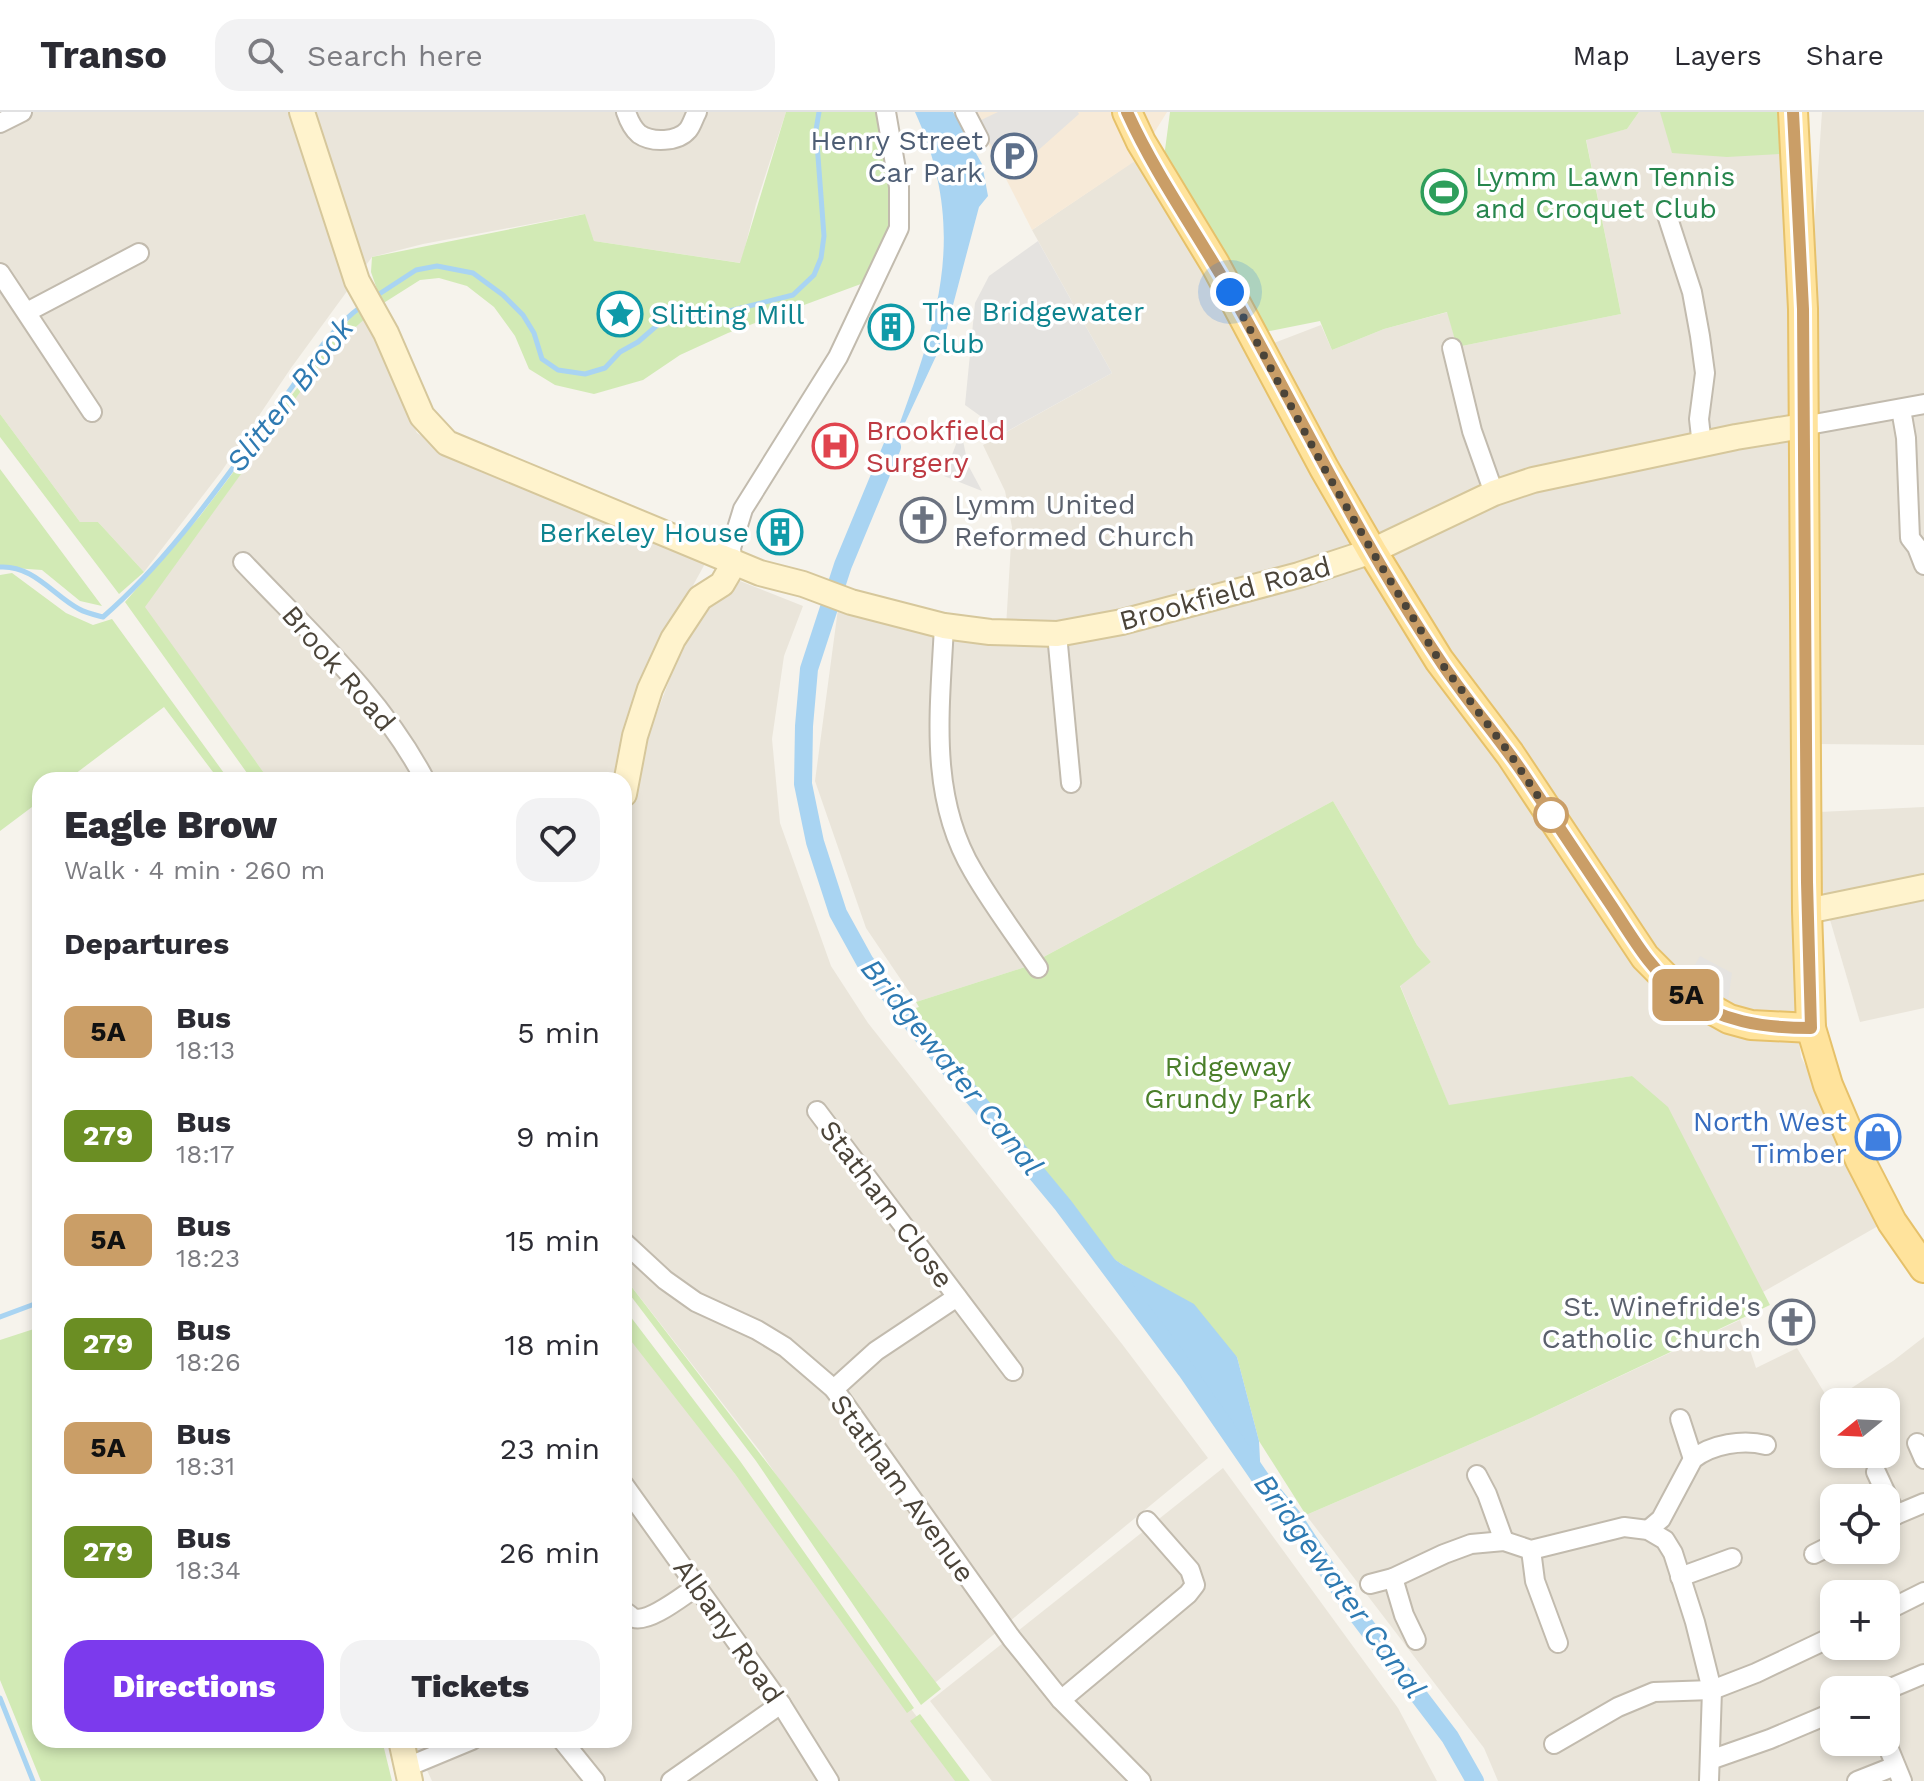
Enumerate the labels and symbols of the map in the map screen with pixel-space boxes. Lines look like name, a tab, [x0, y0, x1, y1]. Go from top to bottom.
place label: Henry Street Car Park	[810, 124, 983, 189]
parking icon: Henry Street Car Park	[990, 132, 1038, 180]
place label: Lymm Lawn Tennis and Croquet Club	[1475, 160, 1735, 225]
sports icon: Lymm Lawn Tennis and Croquet Club	[1420, 168, 1468, 216]
your location	[1210, 272, 1250, 312]
place icon: Slitting Mill	[596, 290, 644, 338]
place label: The Bridgewater Club	[922, 295, 1145, 360]
place label: Slitting Mill	[651, 298, 805, 331]
building icon: The Bridgewater Club	[867, 303, 915, 351]
water label: Slitten Brook	[219, 309, 362, 479]
place label: Brookfield Surgery	[866, 414, 1005, 479]
hospital icon: Brookfield Surgery	[811, 422, 859, 470]
place label: Lymm United Reformed Church	[954, 488, 1195, 553]
church icon: Lymm United Reformed Church	[899, 496, 947, 544]
building icon: Berkeley House	[756, 508, 804, 556]
place label: Berkeley House	[539, 516, 749, 549]
street label: Brookfield Road	[1116, 549, 1334, 638]
street label: Brook Road	[275, 599, 402, 738]
unlabelled marker	[1534, 798, 1568, 832]
water label: Bridgewater Canal	[854, 951, 1051, 1182]
line badge: 5A	[1650, 969, 1722, 1021]
park label: Ridgeway Grundy Park	[1144, 1050, 1312, 1115]
place label: North West Timber	[1693, 1105, 1847, 1170]
shop icon: North West Timber	[1854, 1113, 1902, 1161]
street label: Statham Close	[813, 1114, 960, 1295]
place label: St. Winefride's Catholic Church	[1542, 1290, 1761, 1355]
church icon: St. Winefride's Catholic Church	[1768, 1298, 1816, 1346]
street label: Statham Avenue	[823, 1388, 982, 1589]
north arrow	[1820, 1388, 1900, 1468]
water label: Bridgewater Canal	[1247, 1467, 1434, 1705]
street label: Albany Road	[667, 1553, 791, 1710]

